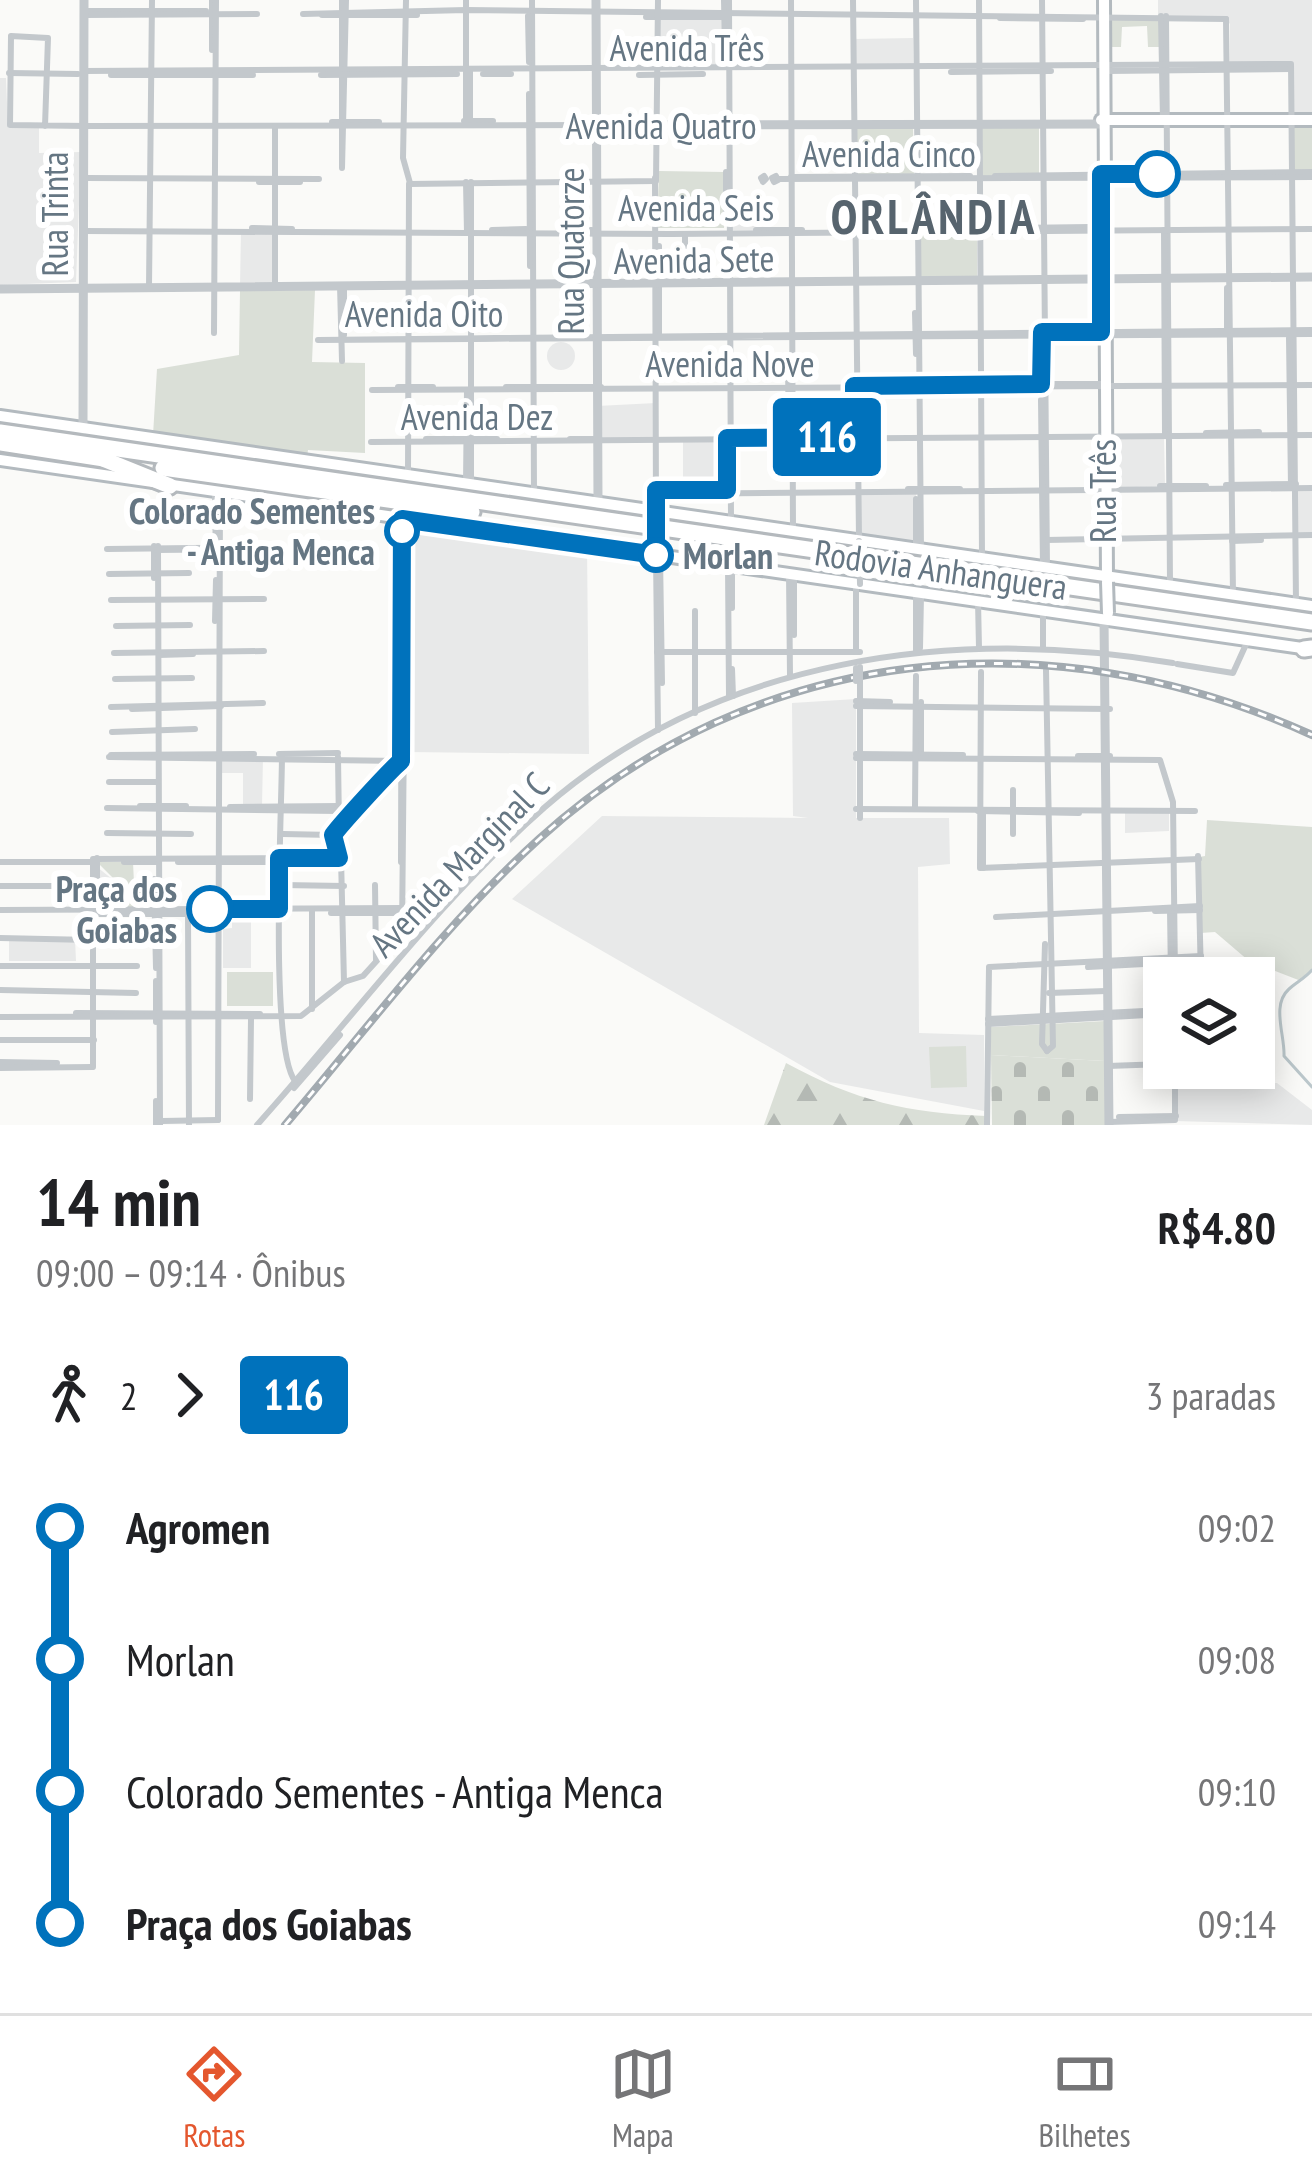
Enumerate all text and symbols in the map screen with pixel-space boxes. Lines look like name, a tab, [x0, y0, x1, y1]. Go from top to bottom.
street label: Avenida Três	[610, 24, 764, 71]
street label: Avenida Quatro	[565, 102, 757, 149]
street label: Avenida Cinco	[802, 130, 976, 177]
street label: Rua Trinta	[31, 152, 78, 276]
unlabelled marker	[1135, 152, 1179, 196]
street label: Rua Quatorze	[547, 167, 594, 335]
street label: Avenida Seis	[618, 184, 774, 231]
district label: ORLÂNDIA	[831, 185, 1037, 247]
street label: Avenida Sete	[613, 234, 775, 284]
street label: Avenida Oito	[345, 290, 503, 337]
street label: Avenida Nove	[645, 340, 815, 387]
street label: Avenida Dez	[401, 393, 553, 440]
line badge: 116	[758, 398, 896, 476]
text: 116	[797, 409, 857, 464]
street label: Rua Três	[1079, 439, 1126, 543]
place label: Colorado Sementes - Antiga Menca	[129, 487, 375, 575]
marker: Colorado Sementes - Antiga Menca	[386, 515, 418, 547]
street label: Rodovia Anhanguera	[812, 528, 1070, 610]
place label: Morlan	[683, 532, 773, 579]
marker: Morlan	[640, 539, 672, 571]
street label: Avenida Marginal C	[359, 762, 559, 966]
place label: Praça dos Goiabas	[56, 865, 177, 953]
marker: Praça dos Goiabas	[188, 887, 232, 931]
map controls	[1143, 957, 1275, 1089]
button: layers	[1143, 957, 1275, 1089]
text: 14 min	[36, 1159, 201, 1244]
text: R$4.80	[1158, 1198, 1276, 1256]
text: 09:00 – 09:14 · Ônibus	[36, 1247, 346, 1298]
icon: walk	[36, 1362, 102, 1428]
icon: forward	[156, 1362, 222, 1428]
text: 116	[264, 1367, 324, 1422]
text: 2	[120, 1370, 138, 1421]
text: 3 paradas	[1146, 1370, 1276, 1421]
text: Agromen	[126, 1498, 270, 1556]
text: 09:02	[1198, 1502, 1276, 1553]
text: Morlan	[126, 1630, 235, 1688]
text: 09:08	[1198, 1634, 1276, 1685]
text: Colorado Sementes - Antiga Menca	[126, 1762, 664, 1820]
text: 09:10	[1198, 1766, 1276, 1817]
text: Praça dos Goiabas	[126, 1894, 412, 1952]
text: 09:14	[1198, 1898, 1276, 1949]
tab: Rotas	[181, 2041, 247, 2156]
tab: Mapa	[610, 2041, 676, 2156]
tab: Bilhetes	[1039, 2041, 1131, 2156]

